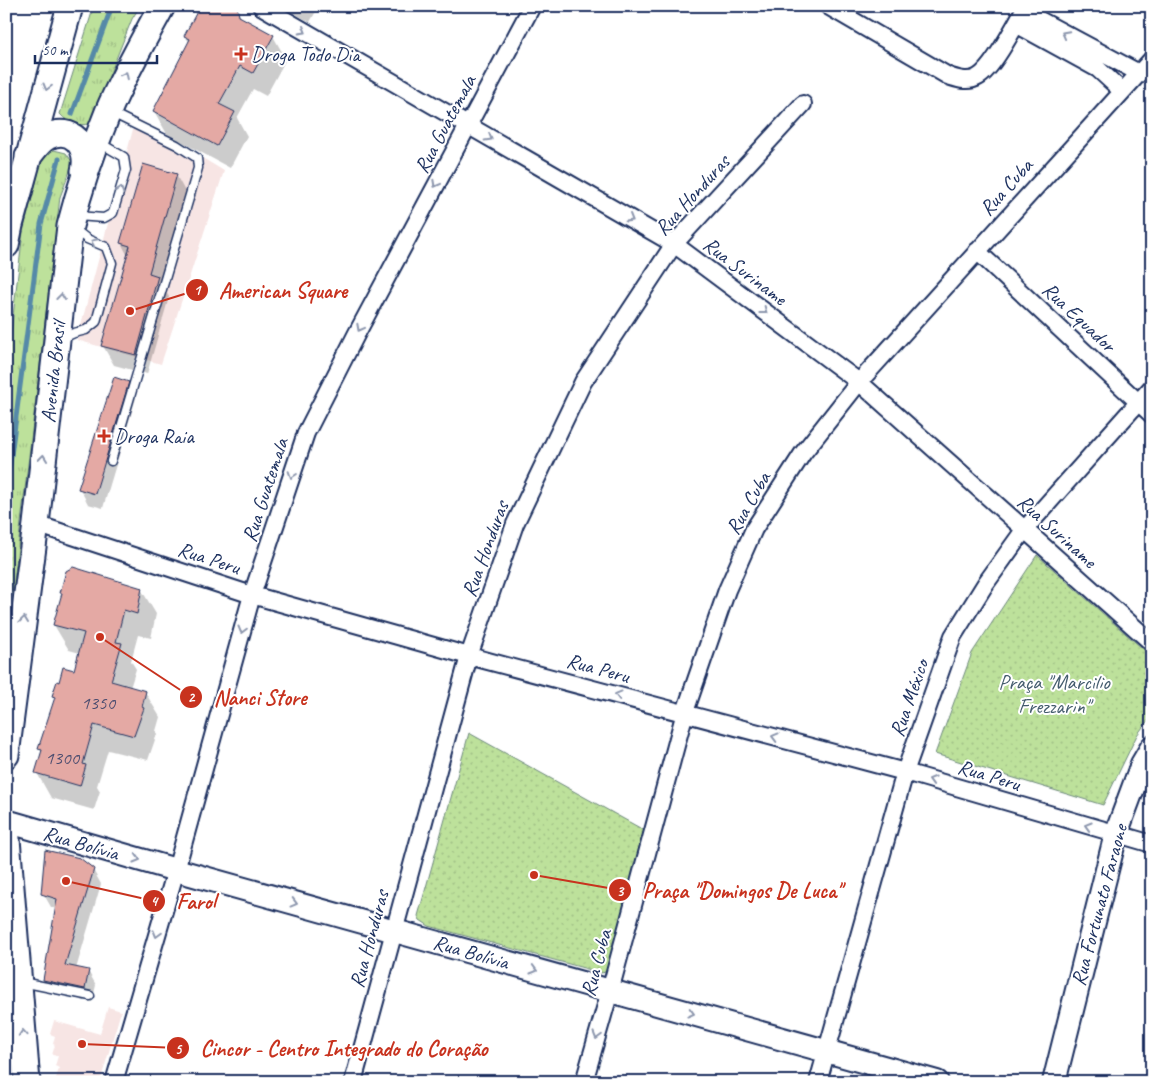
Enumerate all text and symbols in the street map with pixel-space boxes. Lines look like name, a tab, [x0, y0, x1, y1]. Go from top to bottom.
one-way arrow	[297, 24, 306, 34]
one-way arrow	[1062, 30, 1071, 40]
scale bar	[35, 32, 158, 64]
text: 50 m	[42, 41, 69, 60]
place label: Droga Todo Dia	[251, 41, 362, 67]
marker: Droga Todo Dia	[235, 48, 247, 60]
street label: Rua Guatemala	[408, 69, 483, 177]
one-way arrow	[119, 71, 130, 80]
one-way arrow	[43, 82, 53, 91]
one-way arrow	[484, 132, 493, 142]
street label: Rua Honduras	[649, 148, 736, 241]
street label: Rua Cuba	[974, 152, 1040, 221]
one-way arrow	[432, 179, 442, 188]
one-way arrow	[114, 186, 124, 194]
one-way arrow	[625, 213, 634, 223]
street label: Rua Suriname	[698, 231, 793, 312]
one-way arrow	[90, 237, 99, 248]
callout: American Square	[185, 272, 357, 309]
street label: Rua Equador	[1037, 276, 1122, 359]
text: American Square	[219, 277, 349, 305]
text: 1	[194, 281, 203, 300]
one-way arrow	[55, 293, 66, 301]
one-way arrow	[758, 305, 768, 314]
street label: Avenida Brasil	[35, 317, 72, 424]
one-way arrow	[356, 322, 366, 331]
place label: Droga Raia	[114, 423, 195, 449]
marker: Droga Raia	[98, 430, 110, 442]
street label: Rua Guatemala	[236, 433, 295, 545]
one-way arrow	[37, 454, 48, 462]
street label: Rua Cuba	[720, 466, 777, 539]
one-way arrow	[288, 470, 298, 479]
street label: Rua Suriname	[1012, 489, 1103, 574]
street label: Rua Honduras	[456, 496, 515, 600]
street label: Rua Peru	[175, 536, 244, 581]
one-way arrow	[18, 615, 29, 623]
one-way arrow	[238, 625, 248, 633]
street label: Rua Peru	[564, 647, 633, 689]
street label: Rua México	[884, 654, 935, 740]
park label: Praça "Marcilio Frezzarin"	[998, 669, 1111, 719]
callout: Nanci Store	[179, 678, 317, 715]
text: Nanci Store	[214, 684, 309, 712]
text: 2	[188, 688, 196, 707]
one-way arrow	[614, 690, 623, 701]
house number: 1350	[81, 691, 117, 715]
one-way arrow	[771, 732, 780, 743]
house number: 1300	[45, 746, 81, 770]
street label: Rua Peru	[955, 753, 1024, 797]
one-way arrow	[928, 775, 937, 785]
street label: Rua Fortunato Faraone	[1065, 819, 1134, 988]
street label: Rua Bolívia	[40, 820, 123, 867]
one-way arrow	[1084, 821, 1092, 831]
one-way arrow	[133, 853, 142, 864]
callout: Praça "Domingos De Luca"	[608, 872, 850, 909]
text: Praça "Domingos De Luca"	[643, 877, 846, 905]
text: 3	[617, 882, 625, 901]
callout: Farol	[142, 883, 226, 920]
street label: Rua Honduras	[344, 886, 395, 991]
text: Farol	[176, 888, 220, 916]
text: 4	[151, 892, 160, 911]
one-way arrow	[289, 897, 297, 907]
street label: Rua Cuba	[575, 925, 618, 999]
one-way arrow	[153, 929, 163, 937]
street label: Rua Bolívia	[430, 929, 513, 976]
one-way arrow	[530, 964, 538, 974]
one-way arrow	[687, 1007, 696, 1018]
one-way arrow	[18, 1029, 29, 1037]
callout: Cincor - Centro Integrado do Coração	[165, 1030, 497, 1067]
one-way arrow	[593, 1032, 603, 1040]
text: Cincor - Centro Integrado do Coração	[200, 1035, 490, 1063]
text: 5	[175, 1040, 183, 1059]

